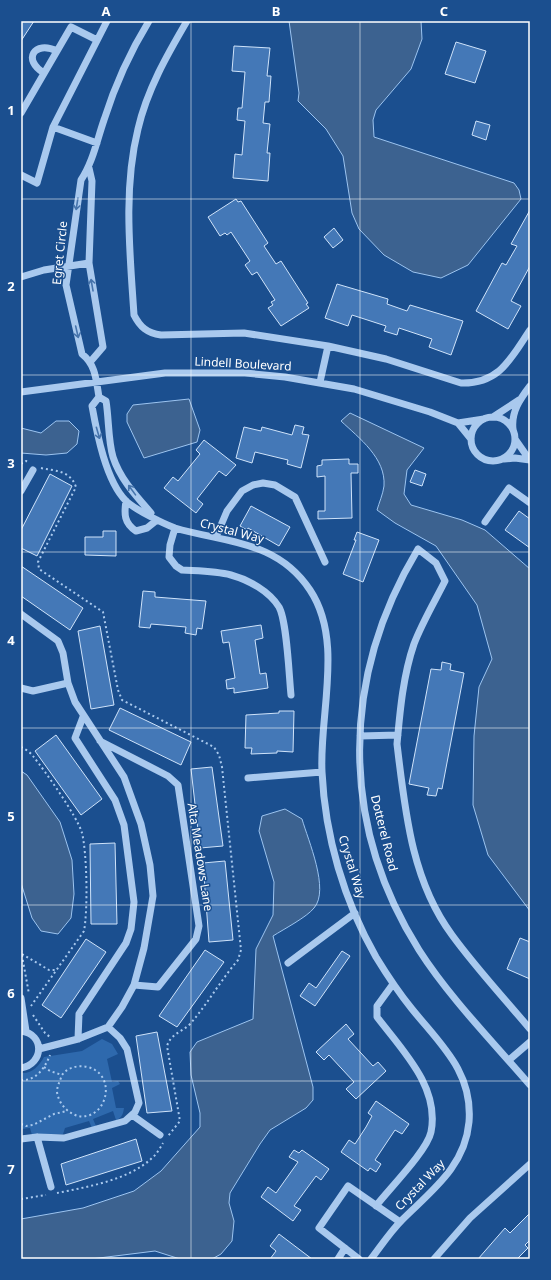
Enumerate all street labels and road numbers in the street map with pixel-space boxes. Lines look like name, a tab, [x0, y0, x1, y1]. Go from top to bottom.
street label: Egret Circle	[48, 220, 71, 286]
street label: Lindell Boulevard	[194, 352, 292, 375]
street label: Crystal Way	[198, 514, 267, 547]
street label: Dotterel Road	[367, 793, 402, 873]
street label: Alta Meadows Lane	[184, 802, 217, 912]
street label: Crystal Way	[335, 833, 370, 901]
street label: Crystal Way	[391, 1155, 449, 1214]

